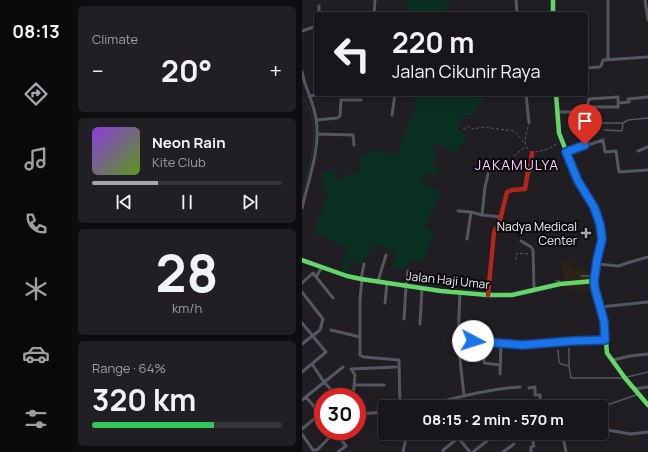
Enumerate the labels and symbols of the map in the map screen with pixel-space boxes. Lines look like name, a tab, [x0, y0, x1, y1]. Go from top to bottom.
pin	[568, 104, 602, 145]
district label: JAKAMULYA	[475, 155, 559, 174]
place label: Nadya Medical Center	[497, 218, 578, 249]
marker: Nadya Medical Center	[580, 227, 592, 239]
street label: Jalan Haji Umar	[405, 267, 491, 293]
position arrow	[452, 320, 494, 362]
speed limit sign: 30	[314, 388, 366, 440]

